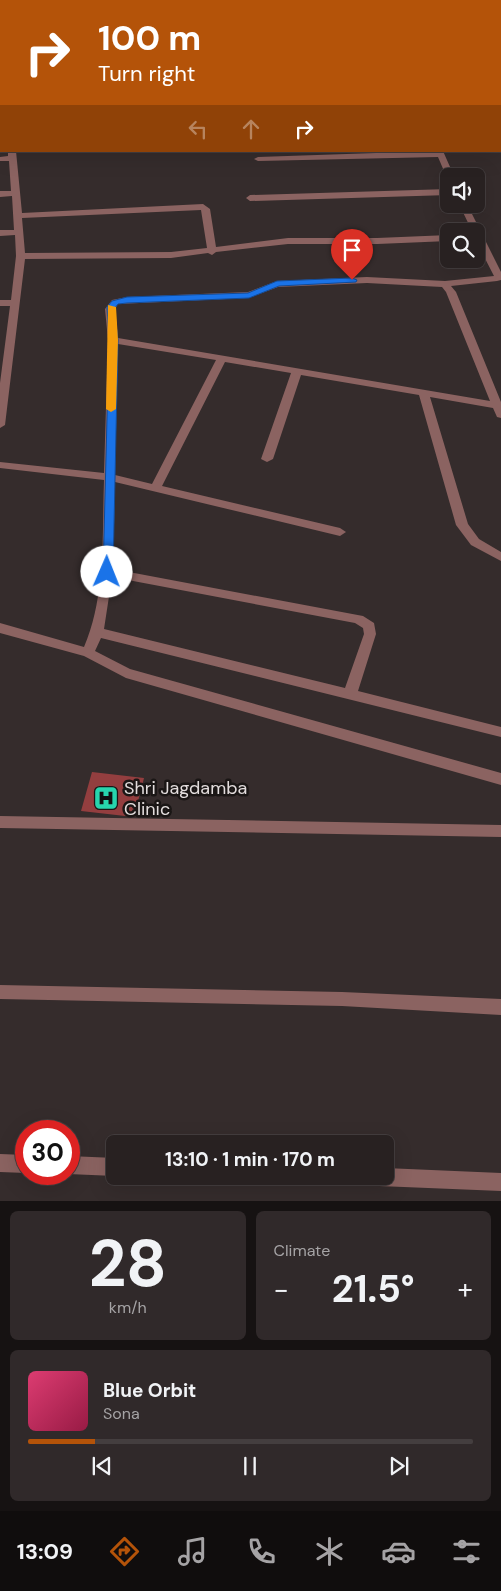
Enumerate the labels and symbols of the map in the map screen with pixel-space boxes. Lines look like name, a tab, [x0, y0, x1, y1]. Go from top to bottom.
pin	[331, 229, 373, 280]
position arrow	[80, 545, 132, 597]
place label: Shri Jagdamba Clinic	[124, 776, 247, 821]
hospital icon: Shri Jagdamba Clinic	[93, 785, 119, 811]
speed limit sign: 30	[15, 1120, 80, 1185]

